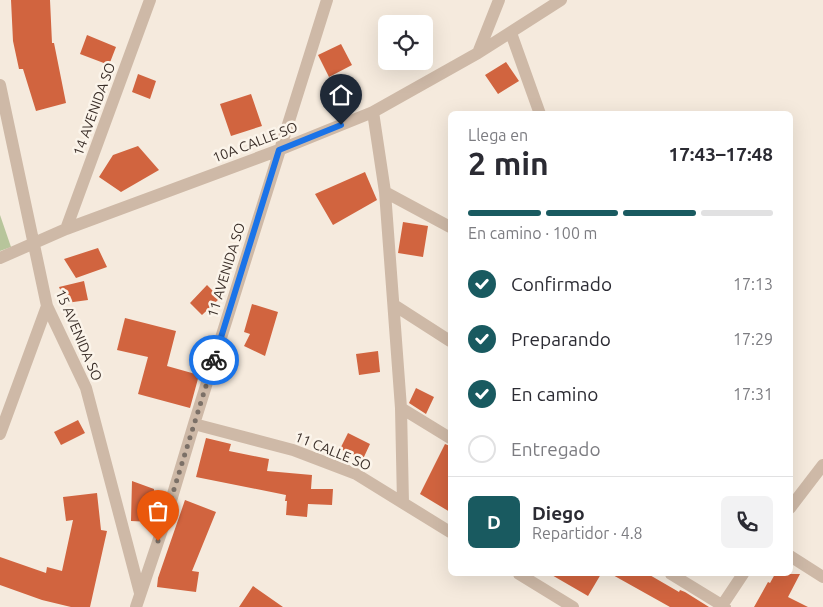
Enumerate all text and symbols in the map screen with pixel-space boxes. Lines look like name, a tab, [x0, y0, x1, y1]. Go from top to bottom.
map controls	[378, 15, 433, 70]
button: locate	[378, 15, 433, 70]
street label: 14 AVENIDA SO	[70, 60, 118, 158]
pin	[320, 74, 362, 125]
icon: home	[327, 81, 355, 109]
street label: 10A CALLE SO	[210, 118, 300, 166]
text: Llega en	[468, 126, 528, 144]
text: 17:43–17:48	[668, 143, 773, 165]
text: 2 min	[468, 145, 549, 181]
street label: 11 AVENIDA SO	[204, 221, 248, 319]
text: En camino · 100 m	[468, 224, 597, 242]
icon: check	[468, 270, 496, 298]
text: Confirmado	[511, 273, 612, 295]
text: 17:13	[733, 275, 773, 293]
street label: 15 AVENIDA SO	[52, 287, 106, 383]
icon: check	[468, 325, 496, 353]
text: Preparando	[511, 328, 611, 350]
text: 17:29	[733, 330, 773, 348]
courier	[189, 335, 239, 385]
icon: bike	[200, 346, 228, 374]
icon: check	[468, 380, 496, 408]
text: En camino	[511, 383, 598, 405]
text: 17:31	[733, 385, 773, 403]
street label: 11 CALLE SO	[293, 429, 373, 474]
text: Entregado	[511, 438, 601, 460]
pin	[137, 490, 179, 541]
button: phone	[721, 496, 773, 548]
icon: bag	[144, 497, 172, 525]
text: Diego	[532, 502, 585, 524]
text: D	[487, 511, 501, 533]
text: Repartidor · 4.8	[532, 524, 643, 542]

